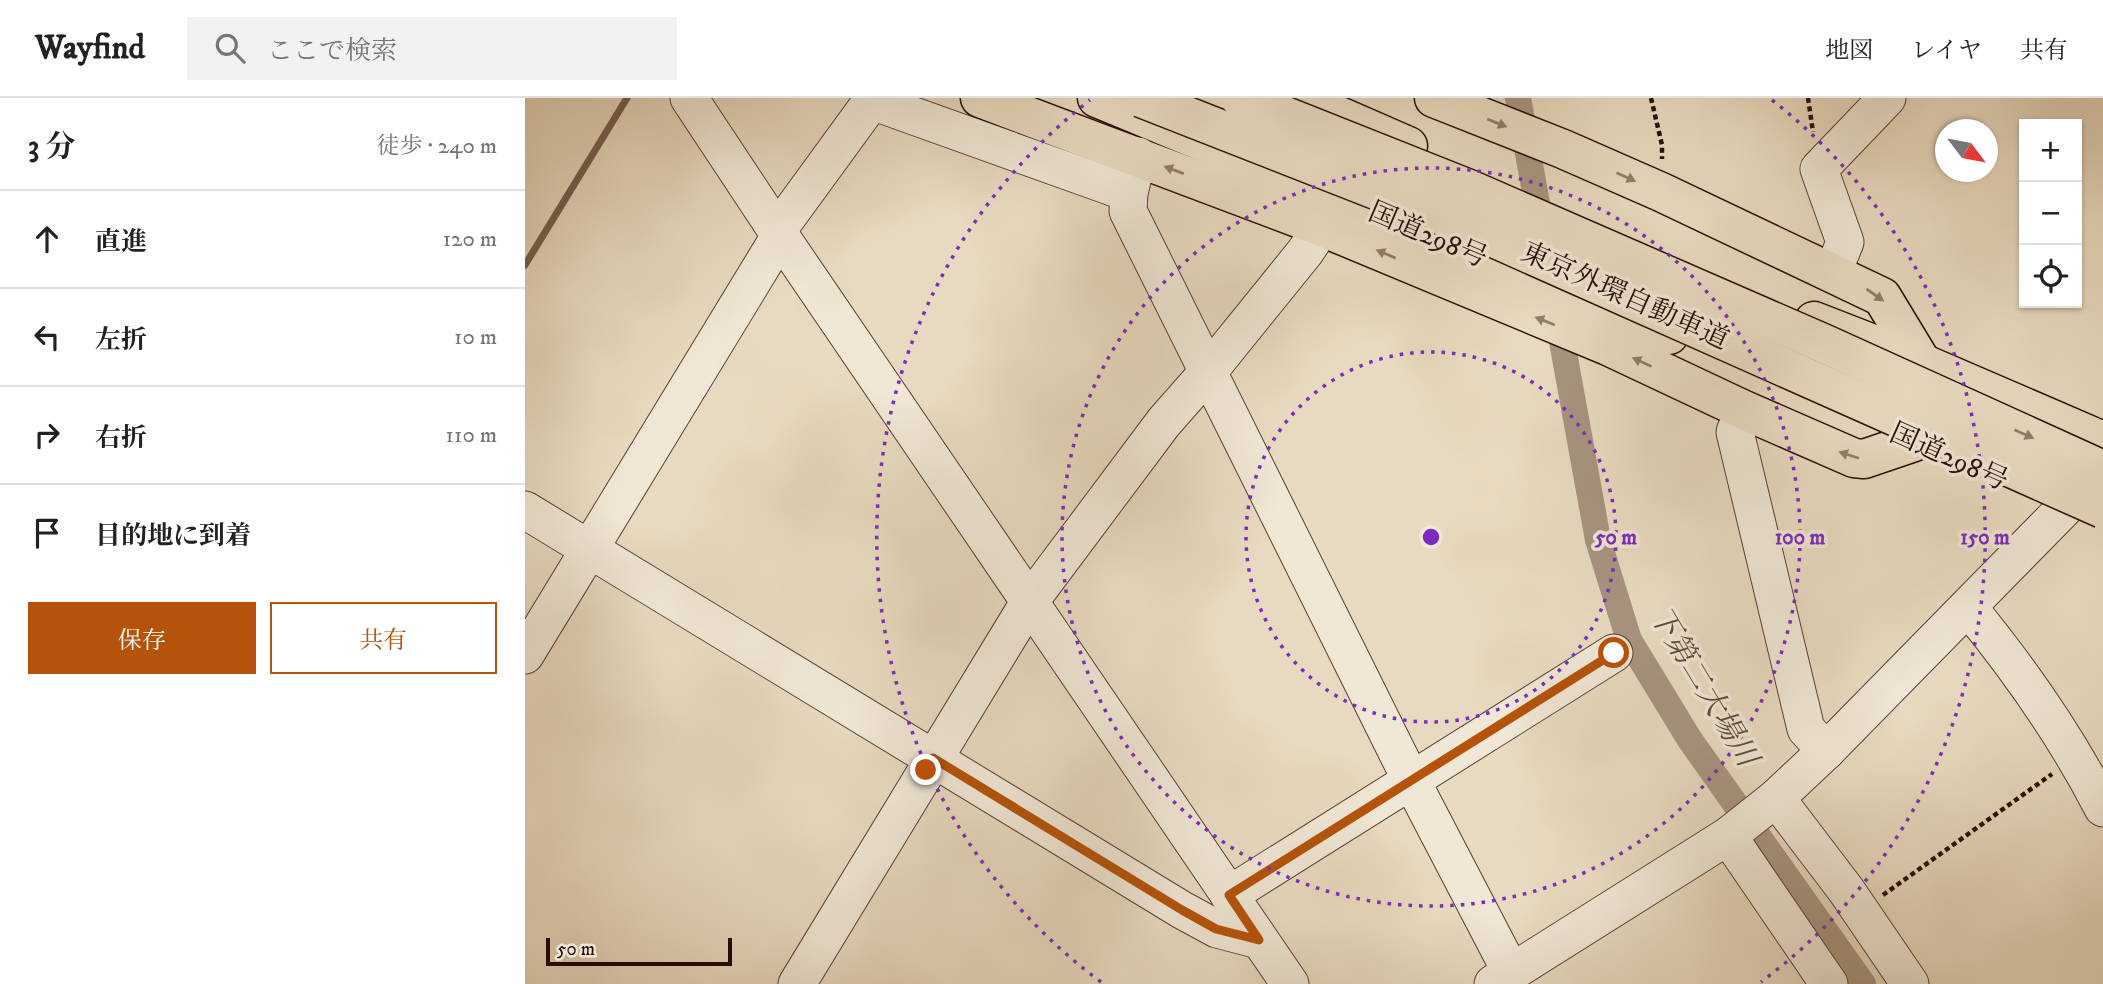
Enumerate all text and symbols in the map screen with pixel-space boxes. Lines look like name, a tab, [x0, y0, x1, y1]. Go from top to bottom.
search box	[187, 17, 677, 80]
text: Wayfind	[35, 28, 145, 69]
icon: search	[211, 29, 249, 67]
text: ここで検索	[267, 35, 397, 68]
text: 地図	[1825, 36, 1873, 66]
text: レイヤ	[1911, 36, 1982, 66]
text: 共有	[2020, 36, 2068, 66]
one-way arrow	[1487, 118, 1508, 129]
north arrow	[1935, 119, 1998, 182]
map controls	[2019, 119, 2082, 308]
button: +	[2019, 119, 2082, 182]
text: 3 分	[28, 129, 76, 166]
text: 徒歩 · 240 m	[376, 132, 497, 161]
one-way arrow	[1164, 165, 1185, 176]
one-way arrow	[1616, 171, 1636, 183]
button: −	[2019, 182, 2082, 245]
street label: 国道298号	[1363, 194, 1493, 276]
icon: ahead	[28, 220, 66, 258]
text: 120 m	[443, 225, 497, 254]
text: 直進	[95, 226, 147, 259]
street label: 東京外環自動車道	[1516, 234, 1734, 358]
button: locate	[2019, 245, 2082, 308]
one-way arrow	[1375, 248, 1396, 259]
one-way arrow	[1866, 288, 1884, 302]
one-way arrow	[1535, 315, 1556, 326]
icon: left	[28, 318, 66, 356]
text: 10 m	[454, 323, 497, 352]
text: 左折	[95, 324, 147, 357]
one-way arrow	[1632, 356, 1652, 368]
street label: 国道298号	[1884, 415, 2014, 499]
icon: right	[28, 416, 66, 454]
text: 110 m	[446, 421, 497, 450]
text: 右折	[95, 422, 147, 455]
one-way arrow	[2013, 429, 2034, 440]
one-way arrow	[1839, 449, 1860, 460]
icon: arrive	[28, 514, 66, 552]
text: 目的地に到着	[95, 520, 251, 553]
centre of rings	[1419, 525, 1443, 549]
text: 50 m	[1594, 525, 1637, 551]
text: 100 m	[1775, 525, 1825, 551]
text: 150 m	[1960, 525, 2010, 551]
water label: 下第二大場川	[1641, 600, 1767, 776]
button: 保存	[28, 602, 256, 674]
button: 共有	[270, 602, 497, 674]
route start	[1598, 637, 1629, 668]
route end	[910, 754, 941, 785]
scale bar	[546, 935, 731, 967]
text: 50 m	[557, 938, 595, 961]

